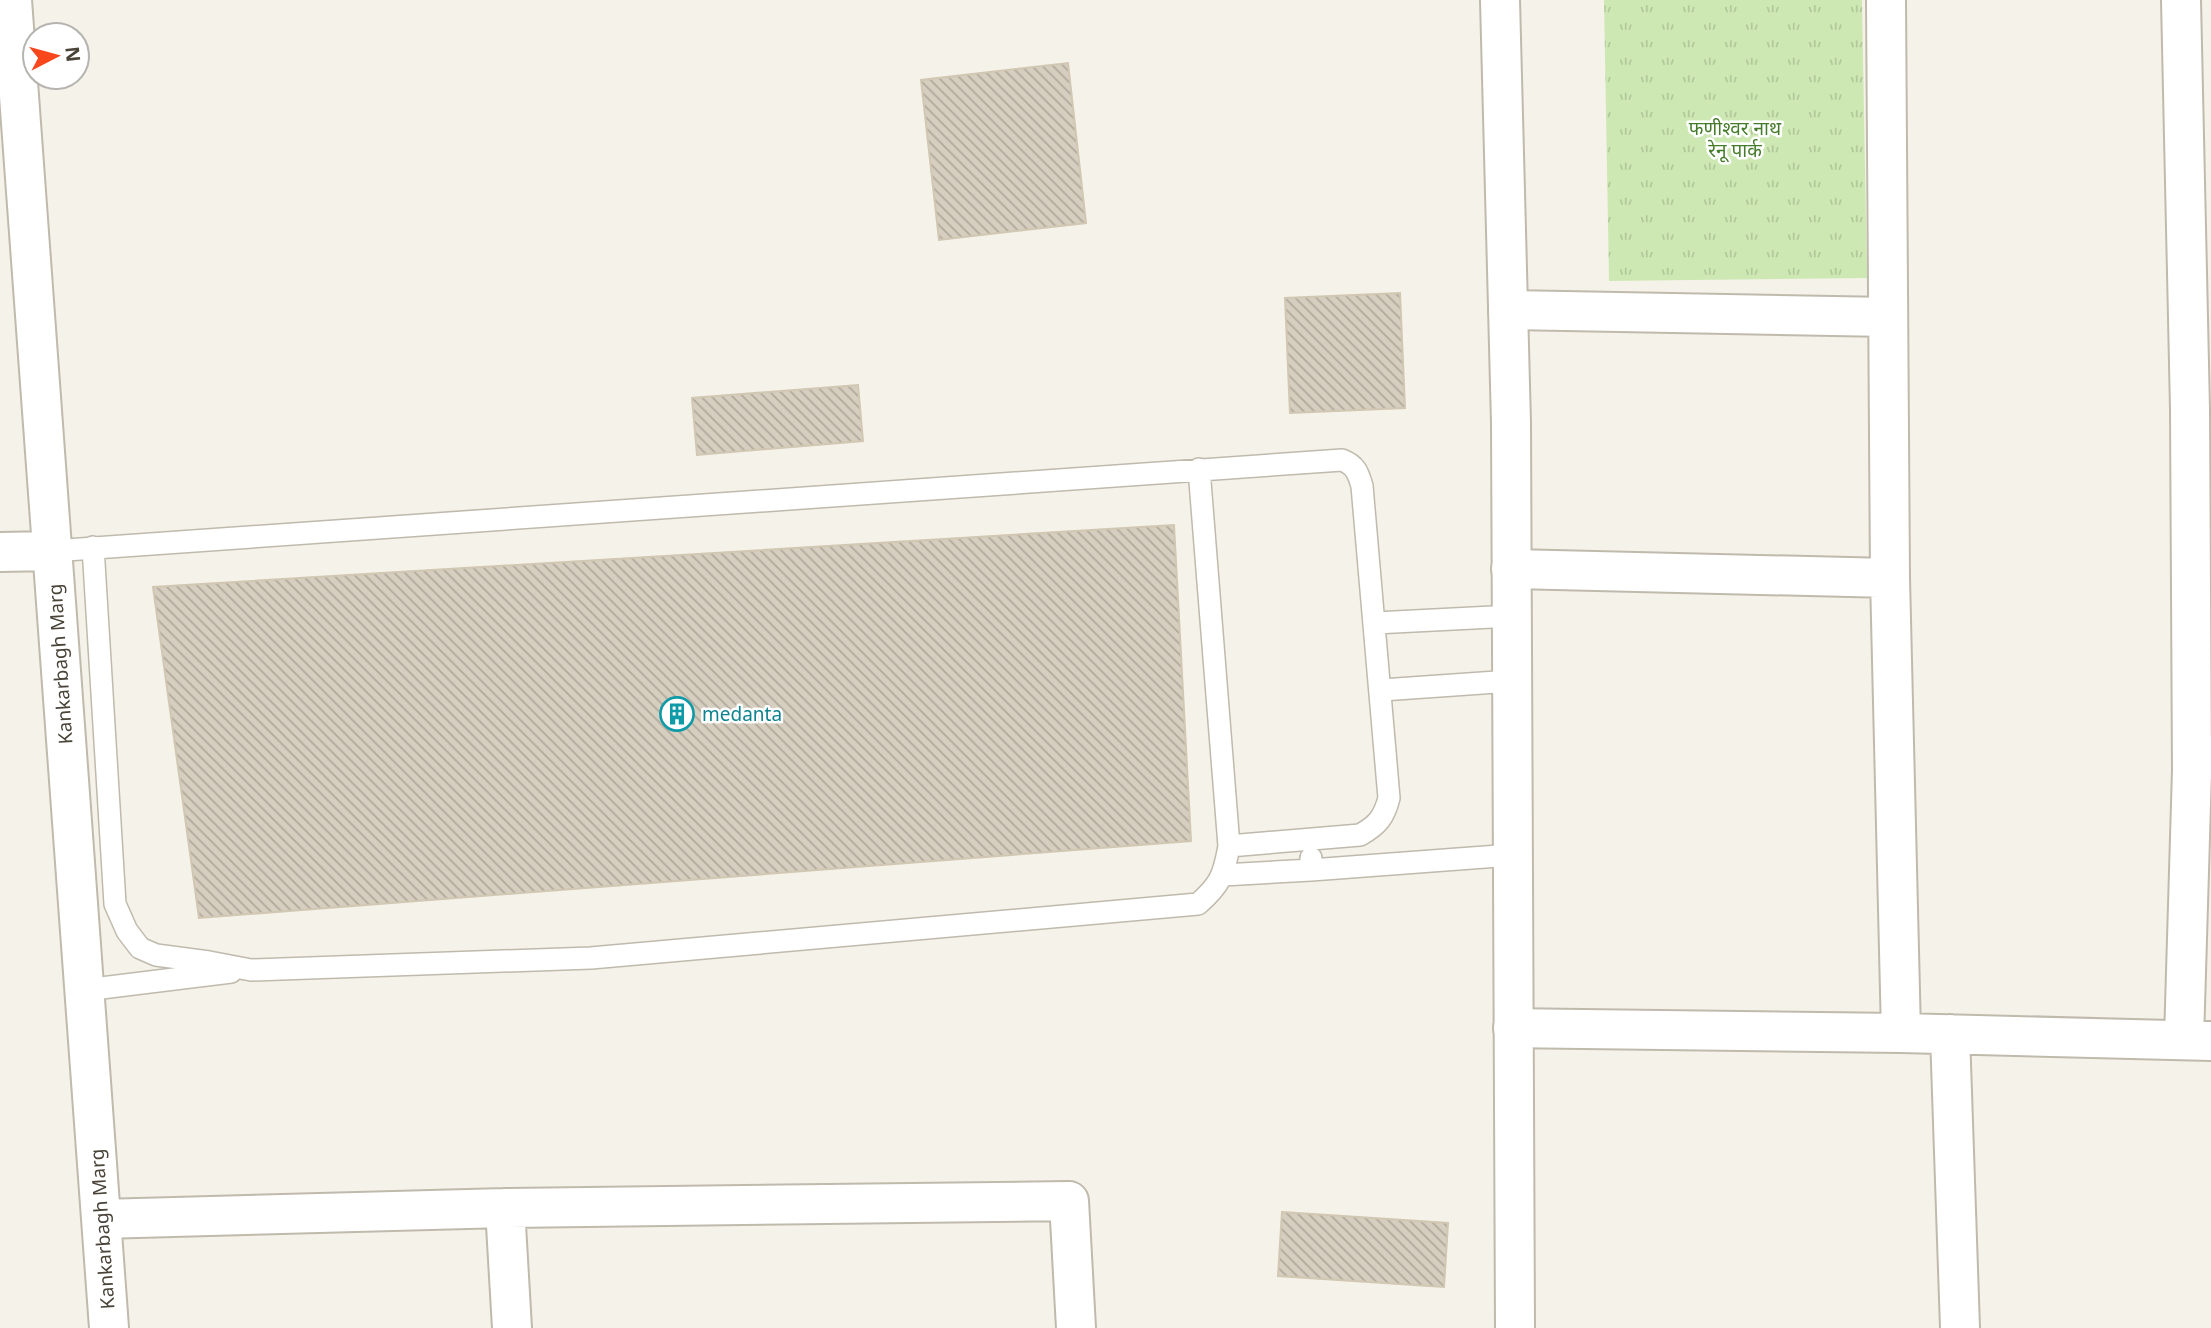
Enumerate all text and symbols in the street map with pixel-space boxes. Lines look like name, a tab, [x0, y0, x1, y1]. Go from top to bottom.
north arrow	[21, 21, 91, 91]
text: N	[59, 45, 87, 63]
park label: फणीश्वर नाथ रेनू पार्क	[1689, 115, 1782, 163]
street label: Kankarbagh Marg	[41, 583, 79, 745]
building icon: medanta	[658, 695, 696, 733]
place label: medanta	[702, 701, 782, 727]
street label: Kankarbagh Marg	[83, 1148, 121, 1310]

